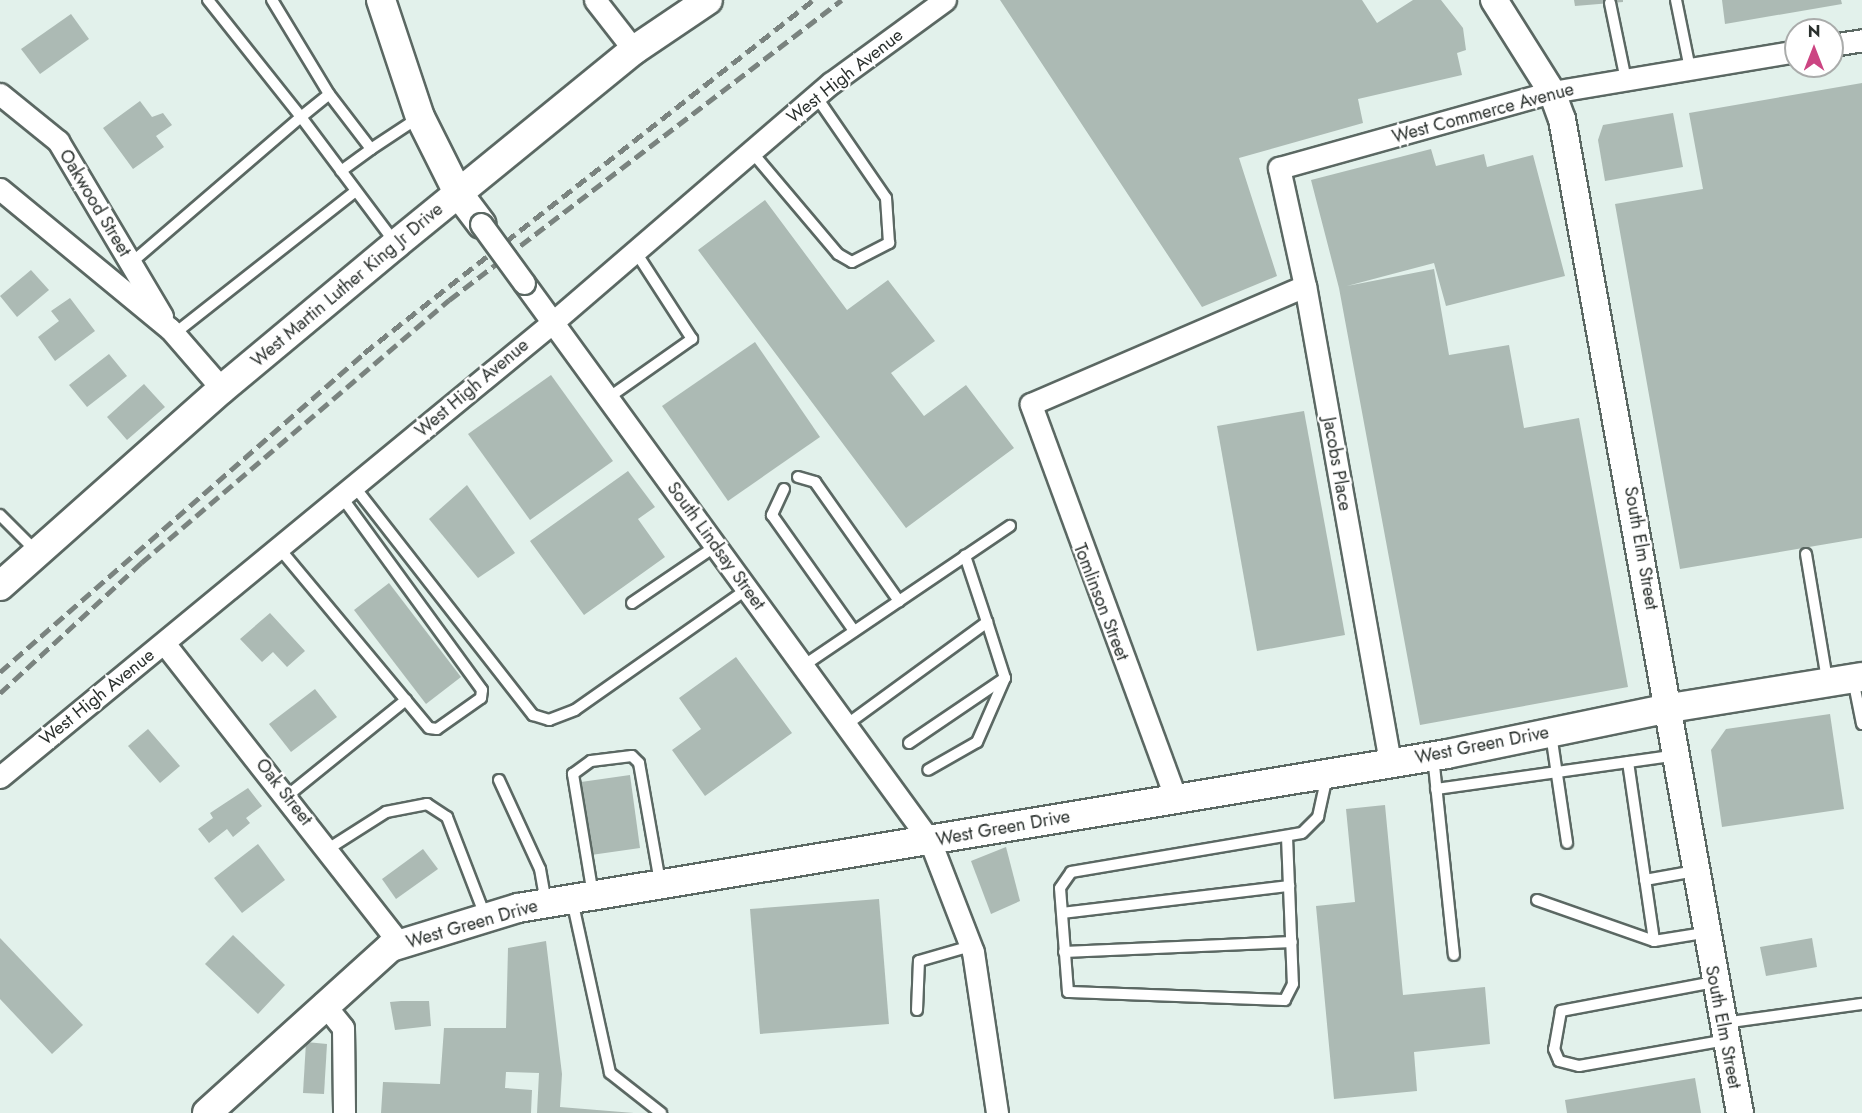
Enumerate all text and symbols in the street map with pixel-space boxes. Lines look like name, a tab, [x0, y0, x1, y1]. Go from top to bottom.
north arrow	[1784, 18, 1844, 78]
text: N	[1808, 20, 1820, 43]
street label: West High Avenue	[783, 24, 907, 128]
street label: West Commerce Avenue	[1390, 78, 1576, 148]
street label: Oakwood Street	[55, 145, 135, 261]
street label: West Martin Luther King Jr Drive	[247, 198, 447, 372]
street label: West High Avenue	[411, 334, 533, 442]
street label: Jacobs Place	[1318, 415, 1356, 513]
street label: South Lindsay Street	[662, 478, 770, 614]
street label: South Elm Street	[1620, 485, 1662, 611]
street label: Tomlinson Street	[1069, 540, 1133, 664]
street label: West High Avenue	[35, 644, 159, 750]
street label: West Green Drive	[1413, 721, 1551, 769]
street label: Oak Street	[251, 754, 317, 830]
street label: West Green Drive	[934, 806, 1072, 850]
street label: West Green Drive	[404, 895, 540, 953]
street label: South Elm Street	[1700, 964, 1746, 1090]

